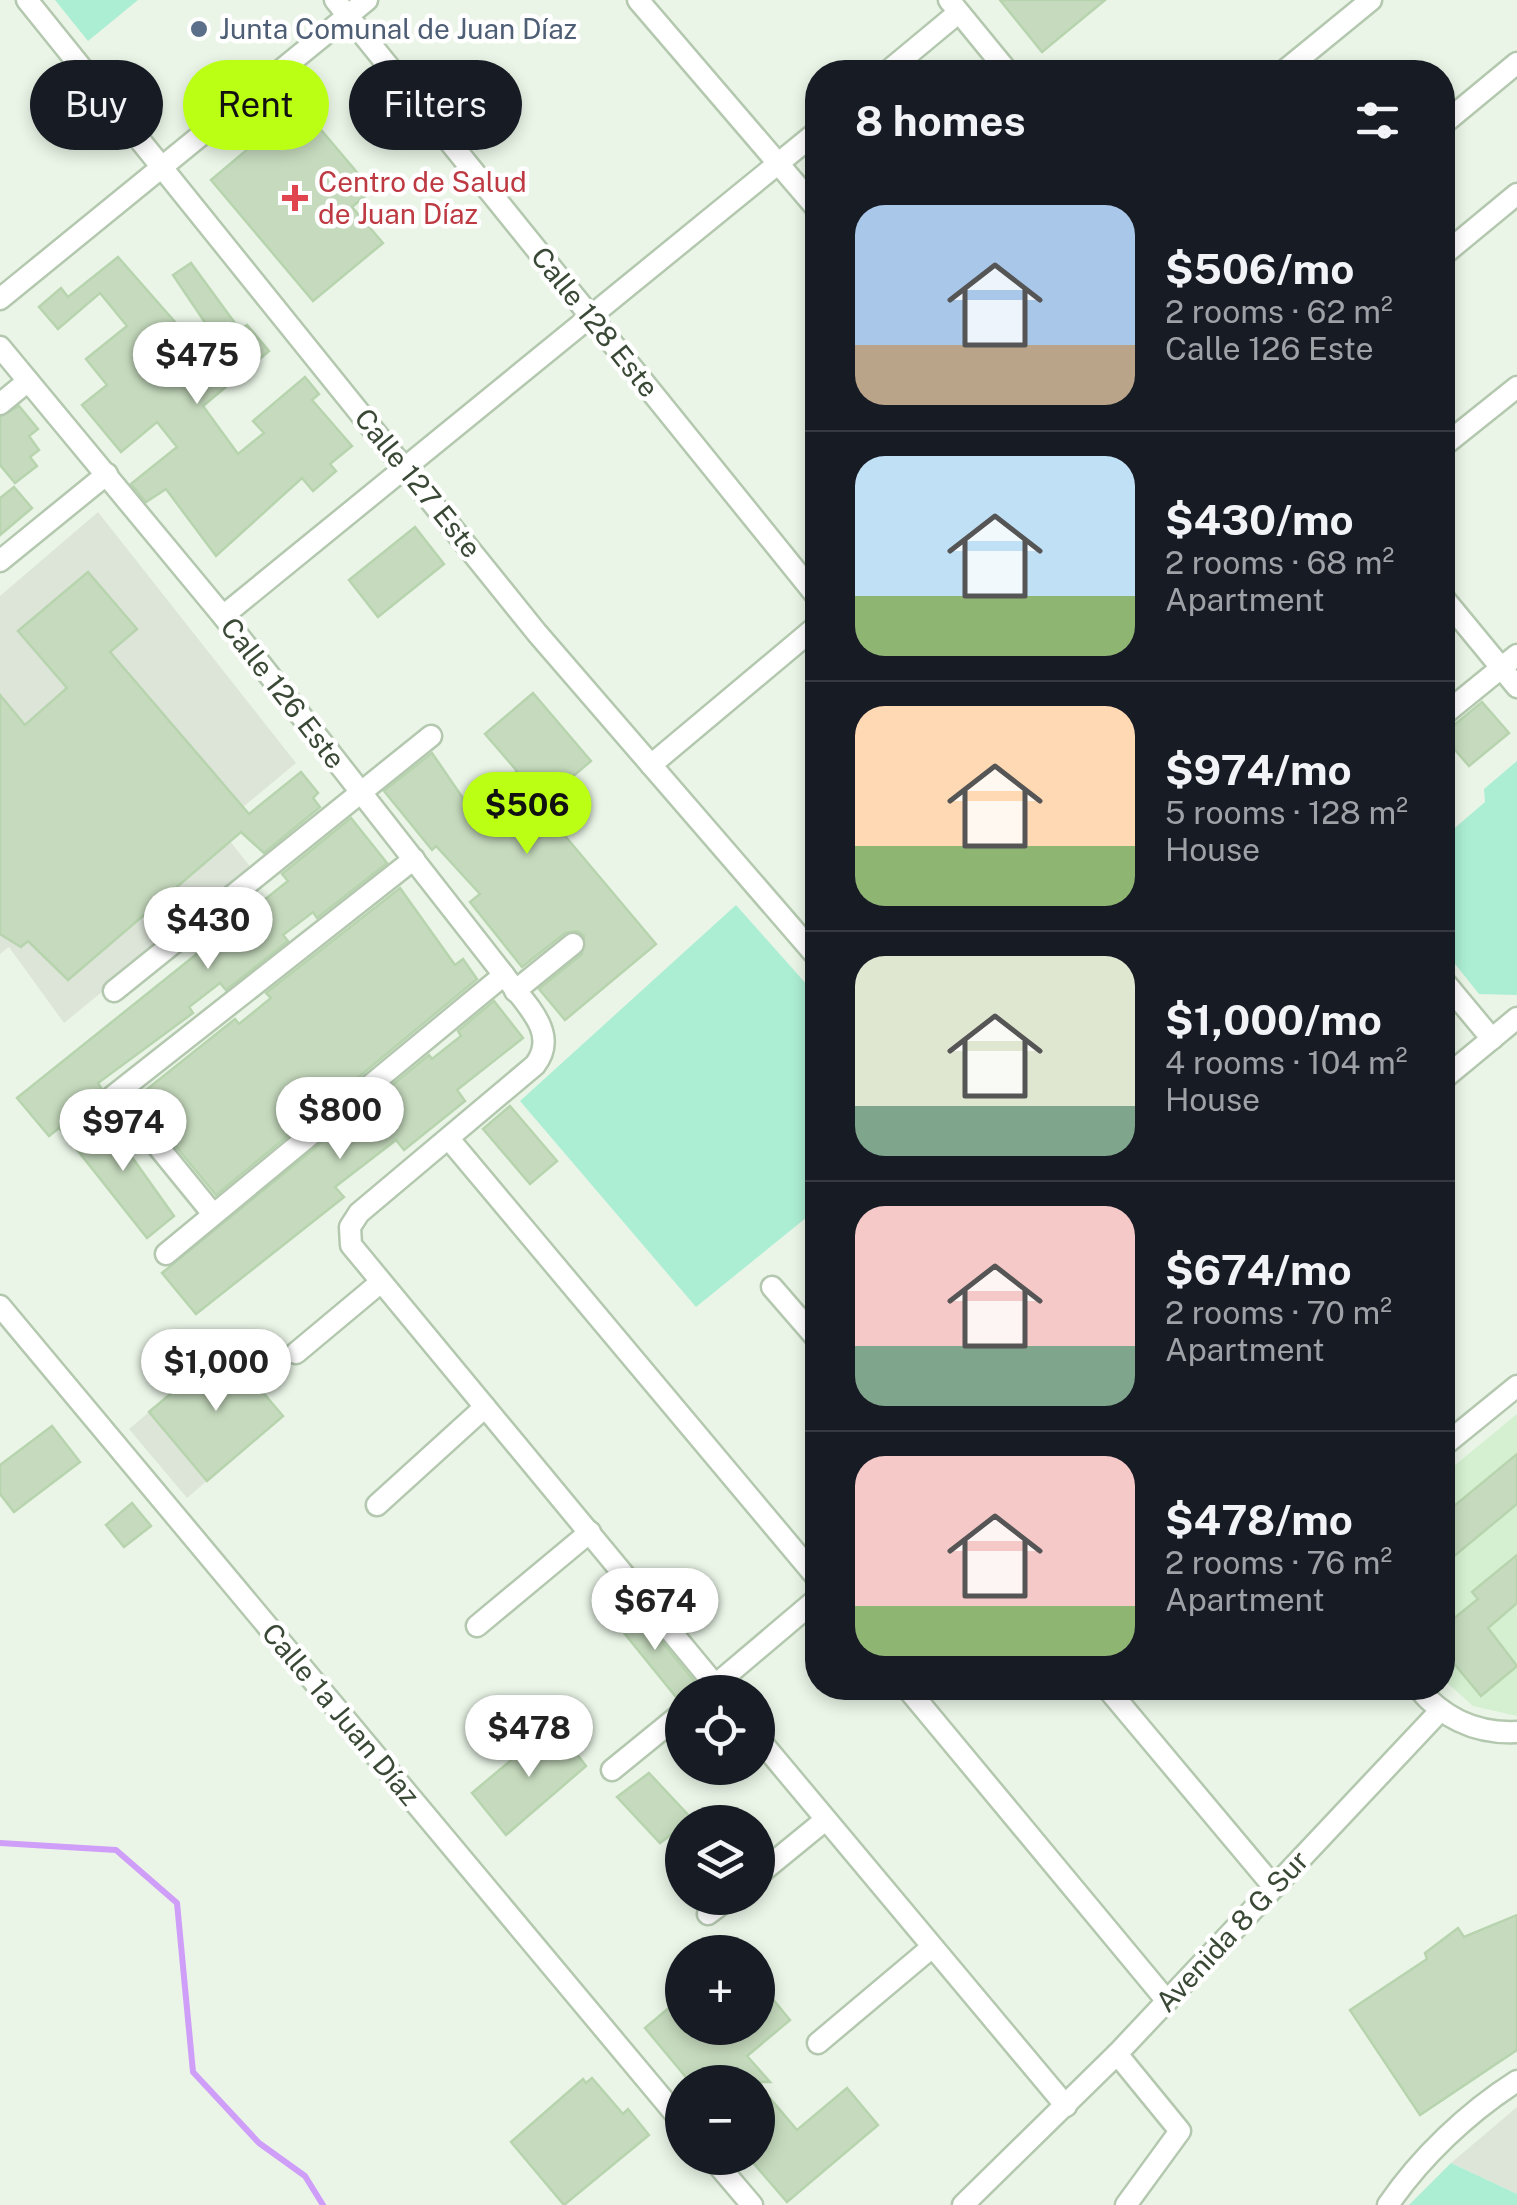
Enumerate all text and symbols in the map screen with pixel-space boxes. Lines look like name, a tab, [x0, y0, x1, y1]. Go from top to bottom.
place label: Junta Comunal de Juan Díaz	[219, 12, 577, 45]
marker: Junta Comunal de Juan Díaz	[188, 18, 210, 40]
chip: Buy	[30, 60, 163, 150]
chip: Rent	[183, 60, 329, 150]
chip: Filters	[349, 60, 522, 150]
icon: filters	[1350, 93, 1405, 148]
text: 8 homes	[855, 96, 1026, 145]
place label: Centro de Salud de Juan Díaz	[318, 165, 527, 230]
marker: Centro de Salud de Juan Díaz	[282, 185, 308, 211]
street label: Calle 128 Este	[525, 240, 666, 403]
text: $506/mo	[1165, 244, 1354, 293]
icon: home	[935, 245, 1055, 365]
text: 2 rooms · 62 m²	[1165, 293, 1393, 330]
pin: $475	[138, 322, 256, 407]
text: Calle 126 Este	[1165, 330, 1374, 367]
text: $475	[155, 336, 239, 373]
street label: Calle 127 Este	[348, 402, 488, 564]
text: $430/mo	[1165, 495, 1354, 544]
icon: home	[935, 496, 1055, 616]
text: 2 rooms · 68 m²	[1165, 544, 1394, 581]
text: Apartment	[1165, 581, 1325, 618]
street label: Calle 126 Este	[214, 611, 353, 775]
text: $974/mo	[1165, 745, 1352, 794]
icon: home	[935, 746, 1055, 866]
pin: $506	[468, 772, 586, 857]
text: $506	[484, 786, 570, 823]
text: 5 rooms · 128 m²	[1165, 794, 1408, 831]
text: House	[1165, 831, 1260, 868]
pin: $430	[149, 887, 267, 972]
text: $430	[166, 901, 250, 938]
text: $1,000/mo	[1165, 995, 1382, 1044]
icon: home	[935, 996, 1055, 1116]
text: 4 rooms · 104 m²	[1165, 1044, 1408, 1081]
pin: $800	[281, 1077, 399, 1162]
text: House	[1165, 1081, 1260, 1118]
pin: $974	[64, 1089, 182, 1174]
text: $800	[298, 1091, 382, 1128]
text: $974	[82, 1103, 164, 1140]
text: $674/mo	[1165, 1245, 1352, 1294]
icon: home	[935, 1246, 1055, 1366]
text: 2 rooms · 70 m²	[1165, 1294, 1392, 1331]
pin: $1,000	[135, 1329, 297, 1414]
text: Apartment	[1165, 1331, 1325, 1368]
text: $1,000	[163, 1343, 269, 1380]
text: $478/mo	[1165, 1495, 1353, 1544]
icon: home	[935, 1496, 1055, 1616]
text: 2 rooms · 76 m²	[1165, 1544, 1392, 1581]
pin: $674	[596, 1568, 714, 1653]
text: Apartment	[1165, 1581, 1325, 1618]
text: $674	[613, 1582, 697, 1619]
street label: Calle 1a Juan Díaz	[256, 1616, 427, 1811]
map controls	[665, 1675, 775, 2175]
button: locate	[665, 1675, 775, 1785]
pin: $478	[470, 1695, 588, 1780]
text: $478	[487, 1709, 571, 1746]
button: layers	[665, 1805, 775, 1915]
street label: Avenida 8 G Sur	[1149, 1843, 1315, 2018]
button: +	[665, 1935, 775, 2045]
button: −	[665, 2065, 775, 2175]

